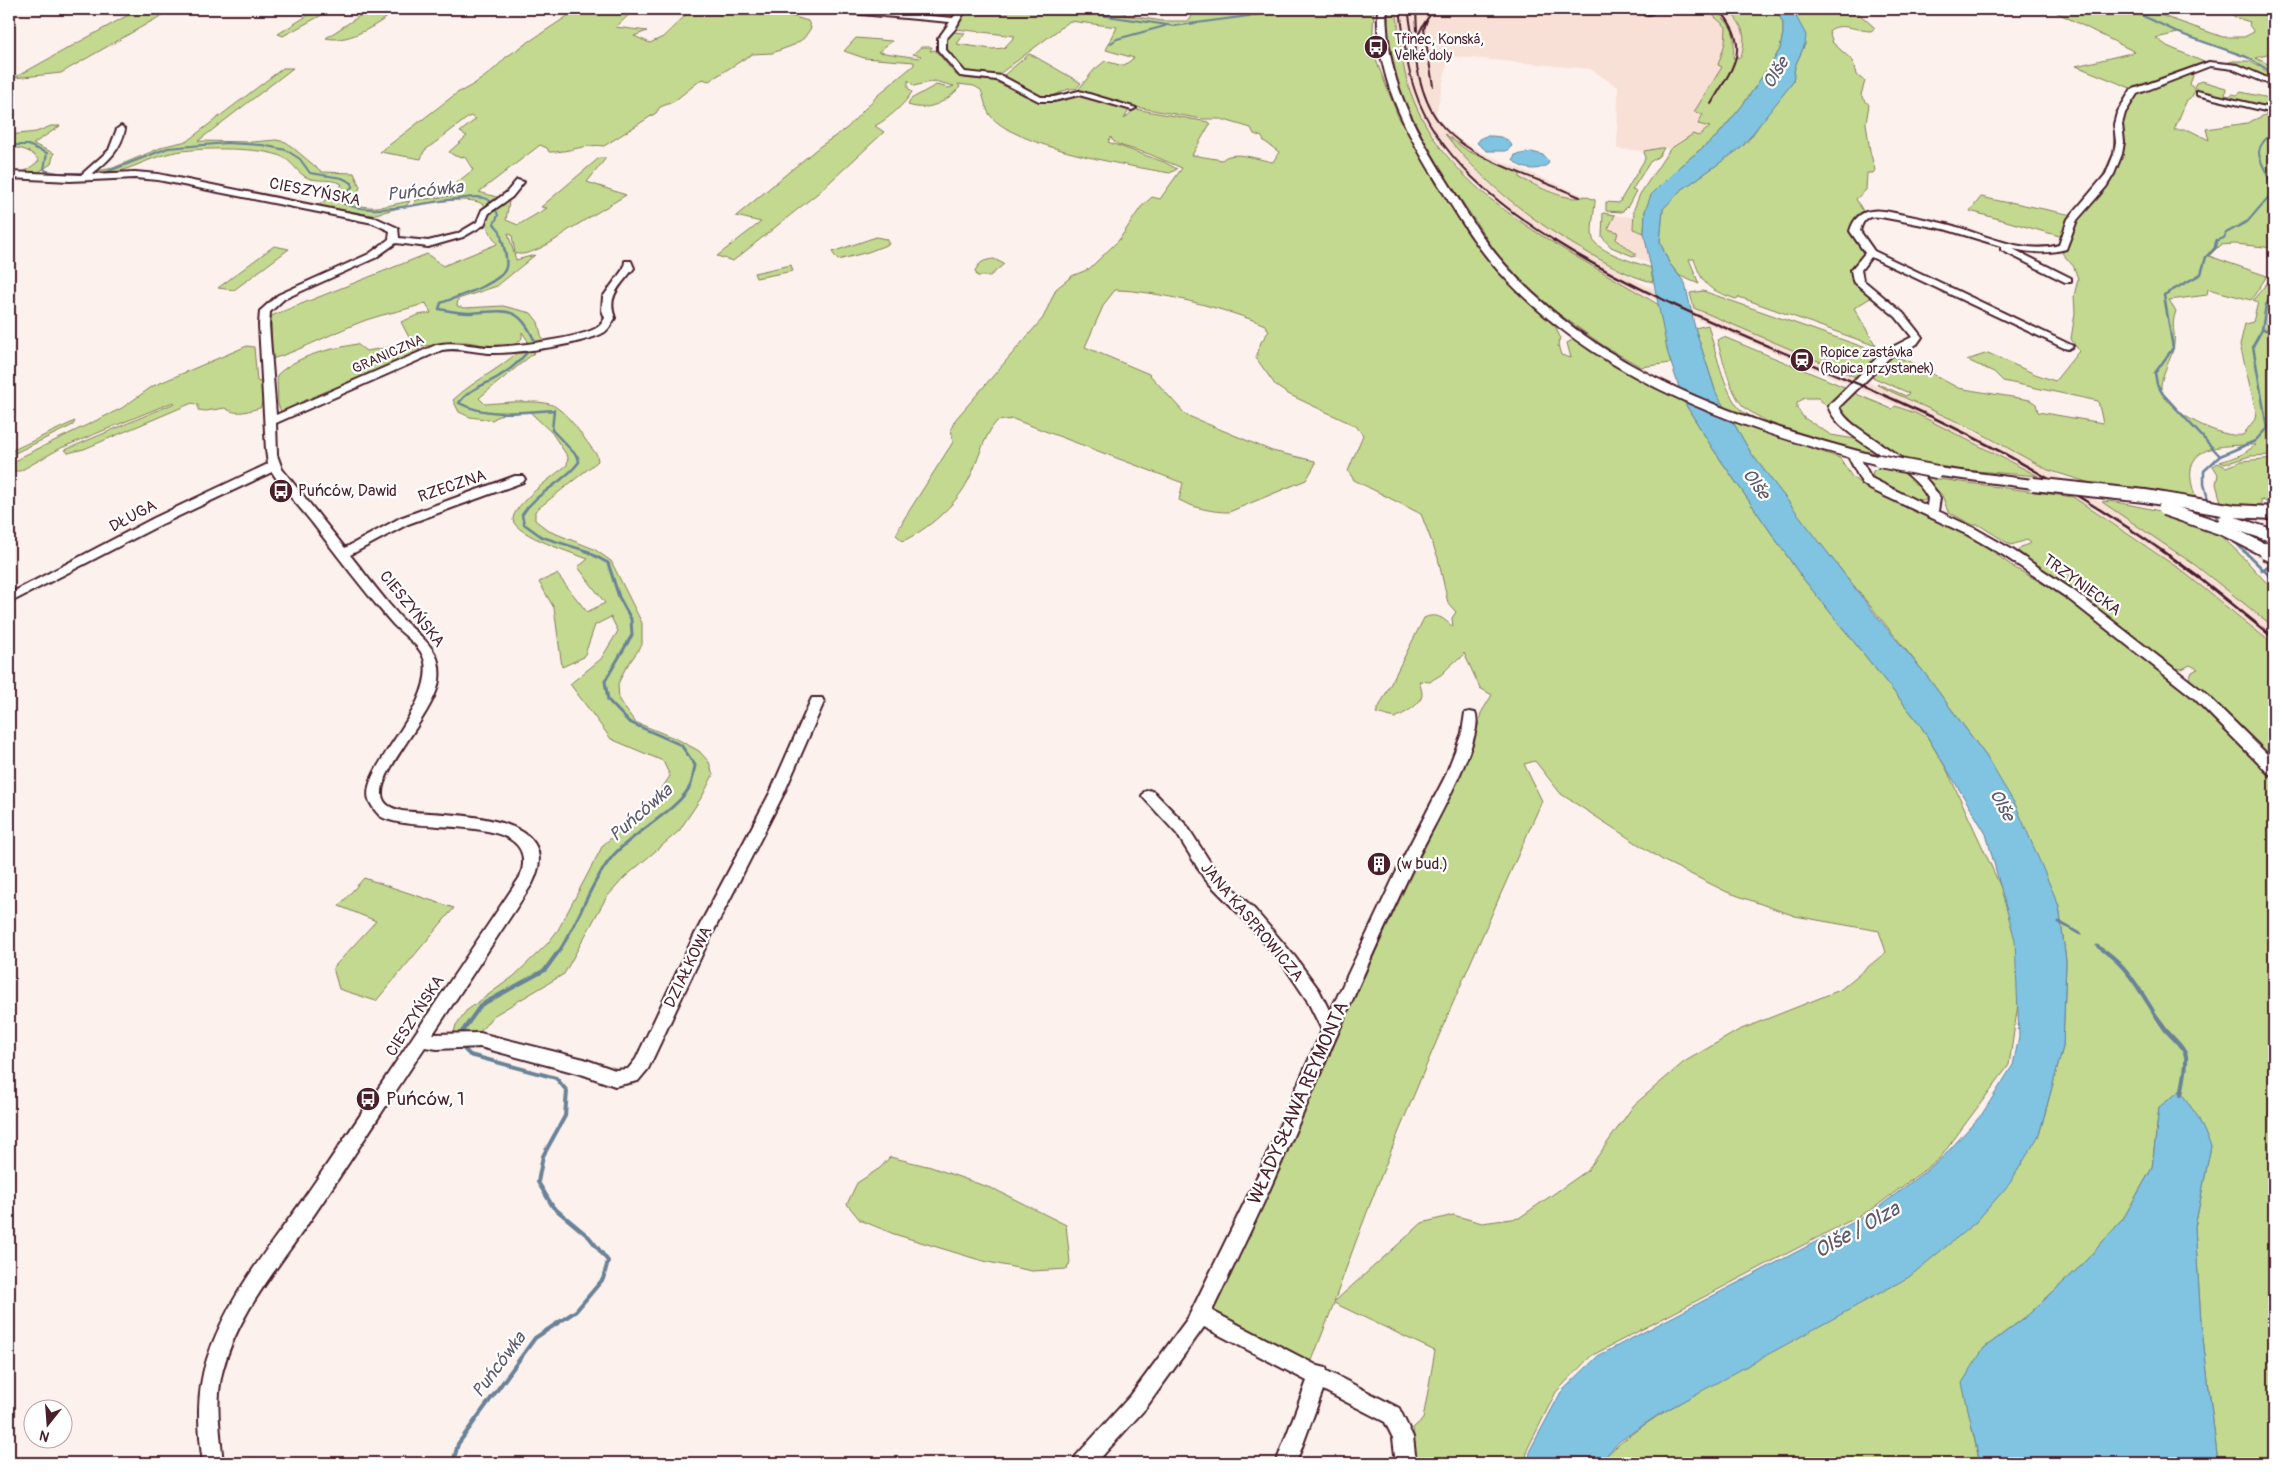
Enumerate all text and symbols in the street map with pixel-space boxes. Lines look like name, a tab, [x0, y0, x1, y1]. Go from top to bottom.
place label: Třinec, Konská, Velké doly	[1394, 31, 1484, 64]
bus stop icon: Třinec, Konská, Velké doly	[1363, 34, 1389, 60]
water label: Olše	[1758, 51, 1796, 93]
street label: CIESZYŃSKA	[268, 173, 362, 211]
water label: Puńcówka	[386, 175, 466, 206]
street label: GRANICZNA	[350, 331, 426, 377]
place label: Ropice zastávka (Ropica przystanek)	[1820, 344, 1934, 377]
station icon: Ropice zastávka (Ropica przystanek)	[1789, 347, 1815, 373]
water label: Olše	[1737, 464, 1776, 506]
street label: RZECZNA	[415, 465, 489, 507]
bus stop icon: Puńców, Dawid	[268, 478, 294, 504]
place label: Puńców, Dawid	[298, 481, 397, 501]
street label: DŁUGA	[106, 495, 160, 537]
street label: TRZYNIECKA	[2039, 550, 2125, 620]
street label: CIESZYŃSKA	[375, 567, 449, 651]
water label: Puńcówka	[605, 778, 679, 847]
water label: Olše	[1984, 785, 2021, 827]
building icon: (w bud.)	[1366, 851, 1392, 877]
place label: (w bud.)	[1396, 854, 1448, 874]
street label: JANA KASPROWICZA	[1196, 858, 1308, 986]
street label: DZIAŁKOWA	[660, 923, 716, 1011]
street label: CIESZYŃSKA	[381, 972, 449, 1060]
street label: WŁADYSŁAWA REYMONTA	[1242, 998, 1354, 1208]
bus stop icon: Puńców, 1	[355, 1086, 381, 1112]
place label: Puńców, 1	[386, 1087, 465, 1111]
water label: Olše / Olza	[1809, 1195, 1906, 1265]
water label: Puńcówka	[467, 1326, 532, 1402]
north arrow	[22, 1400, 72, 1450]
text: N	[37, 1426, 51, 1445]

